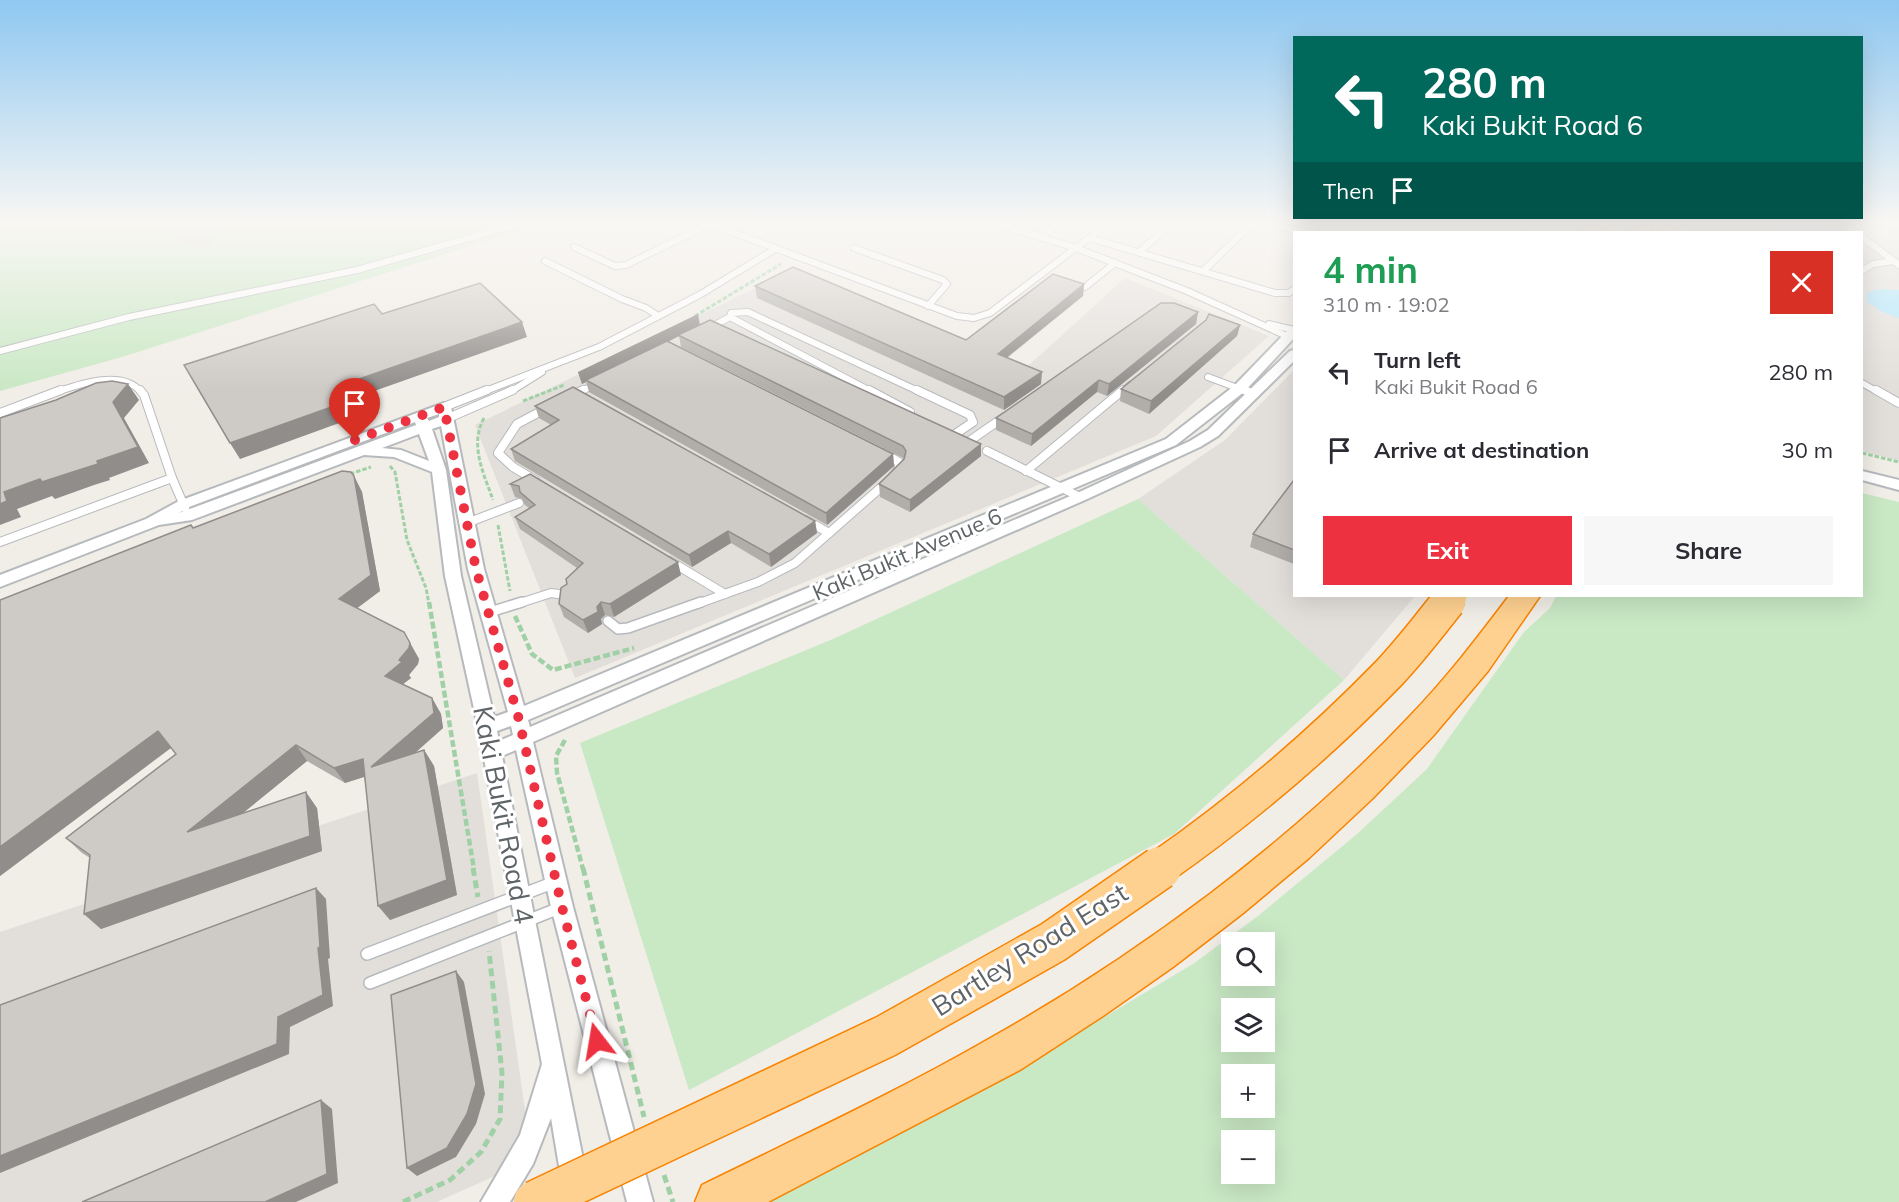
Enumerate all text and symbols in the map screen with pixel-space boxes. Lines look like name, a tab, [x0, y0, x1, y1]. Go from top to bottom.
text: 280 m	[1422, 56, 1547, 109]
icon: left	[1323, 60, 1401, 138]
text: Kaki Bukit Road 6	[1422, 108, 1643, 142]
icon: arrive	[1386, 174, 1419, 207]
text: Then	[1323, 177, 1374, 205]
text: 4 min	[1323, 247, 1418, 292]
button: close	[1770, 251, 1833, 314]
text: 310 m · 19:02	[1323, 292, 1449, 317]
text: Turn left	[1374, 346, 1461, 374]
icon: left	[1323, 356, 1356, 389]
text: 280 m	[1768, 358, 1833, 386]
text: Kaki Bukit Road 6	[1374, 374, 1538, 399]
pin	[329, 378, 380, 440]
icon: arrive	[338, 387, 371, 420]
icon: arrive	[1323, 434, 1356, 467]
text: Arrive at destination	[1374, 436, 1589, 464]
text: 30 m	[1782, 436, 1833, 464]
street label: Kaki Bukit Avenue 6	[808, 502, 1006, 606]
button: Exit	[1323, 516, 1572, 585]
button: Share	[1584, 516, 1833, 585]
street label: Kaki Bukit Road 4	[466, 703, 542, 926]
street label: Bartley Road East	[925, 875, 1134, 1023]
map controls	[1221, 932, 1275, 1184]
button: search	[1221, 932, 1275, 986]
button: layers	[1221, 998, 1275, 1052]
position arrow	[565, 1009, 629, 1073]
button: +	[1221, 1064, 1275, 1118]
button: −	[1221, 1130, 1275, 1184]

